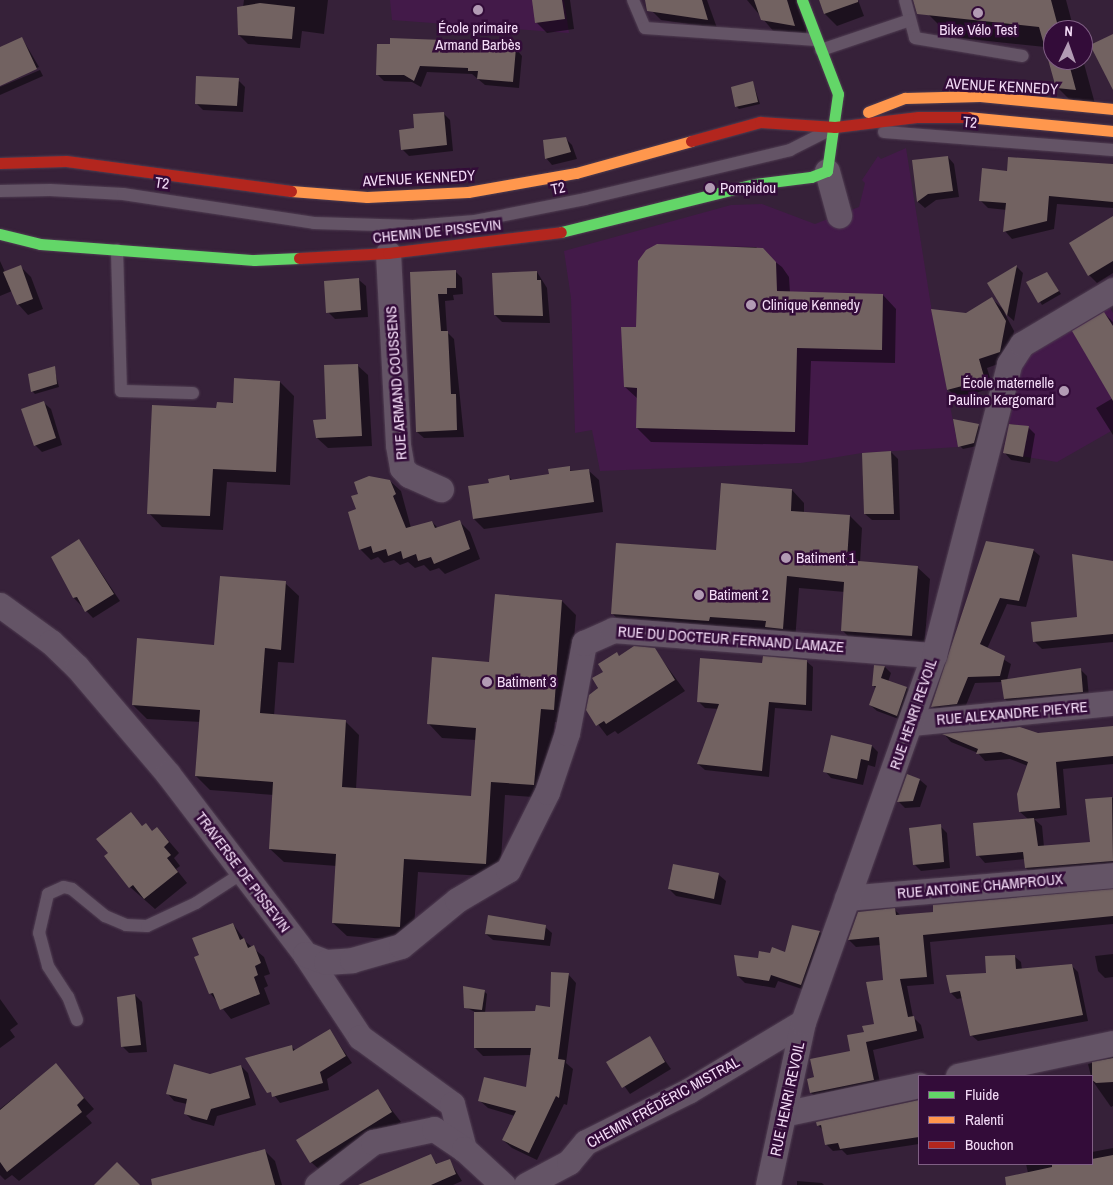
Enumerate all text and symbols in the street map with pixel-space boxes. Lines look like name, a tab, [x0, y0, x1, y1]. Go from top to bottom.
marker: École primaire Armand Barbès	[472, 4, 484, 16]
marker: Bike Vélo Test	[972, 7, 984, 19]
place label: École primaire Armand Barbès	[435, 18, 521, 53]
north arrow	[1043, 20, 1093, 70]
place label: Bike Vélo Test	[939, 21, 1017, 39]
text: N	[1064, 22, 1073, 40]
street label: AVENUE KENNEDY	[945, 74, 1059, 98]
street label: T2	[962, 112, 978, 132]
street label: AVENUE KENNEDY	[362, 166, 476, 190]
street label: T2	[154, 173, 170, 193]
street label: T2	[549, 178, 567, 198]
place label: Pompidou	[720, 179, 776, 197]
marker: Pompidou	[704, 182, 716, 194]
street label: CHEMIN DE PISSEVIN	[372, 215, 502, 247]
place label: Clinique Kennedy	[762, 296, 860, 314]
marker: Clinique Kennedy	[744, 298, 758, 312]
street label: RUE ARMAND COUSSENS	[382, 305, 410, 461]
place label: École maternelle Pauline Kergomard	[948, 373, 1054, 408]
marker: École maternelle Pauline Kergomard	[1058, 385, 1070, 397]
place label: Batiment 1	[796, 549, 855, 567]
marker: Batiment 1	[780, 552, 792, 564]
place label: Batiment 2	[709, 586, 768, 604]
marker: Batiment 2	[693, 589, 705, 601]
street label: RUE DU DOCTEUR FERNAND LAMAZE	[617, 622, 845, 656]
street label: RUE HENRI REVOIL	[886, 656, 940, 772]
place label: Batiment 3	[497, 673, 556, 691]
marker: Batiment 3	[481, 676, 493, 688]
street label: RUE ALEXANDRE PIEYRE	[935, 697, 1089, 729]
street label: TRAVERSE DE PISSEVIN	[192, 808, 294, 936]
street label: RUE ANTOINE CHAMPROUX	[896, 870, 1064, 902]
street label: RUE HENRI REVOIL	[766, 1040, 808, 1158]
street label: CHEMIN FRÉDÉRIC MISTRAL	[584, 1053, 742, 1151]
legend	[918, 1075, 1093, 1165]
text: Fluide	[965, 1084, 999, 1105]
text: Ralenti	[965, 1109, 1004, 1130]
text: Bouchon	[965, 1134, 1014, 1155]

